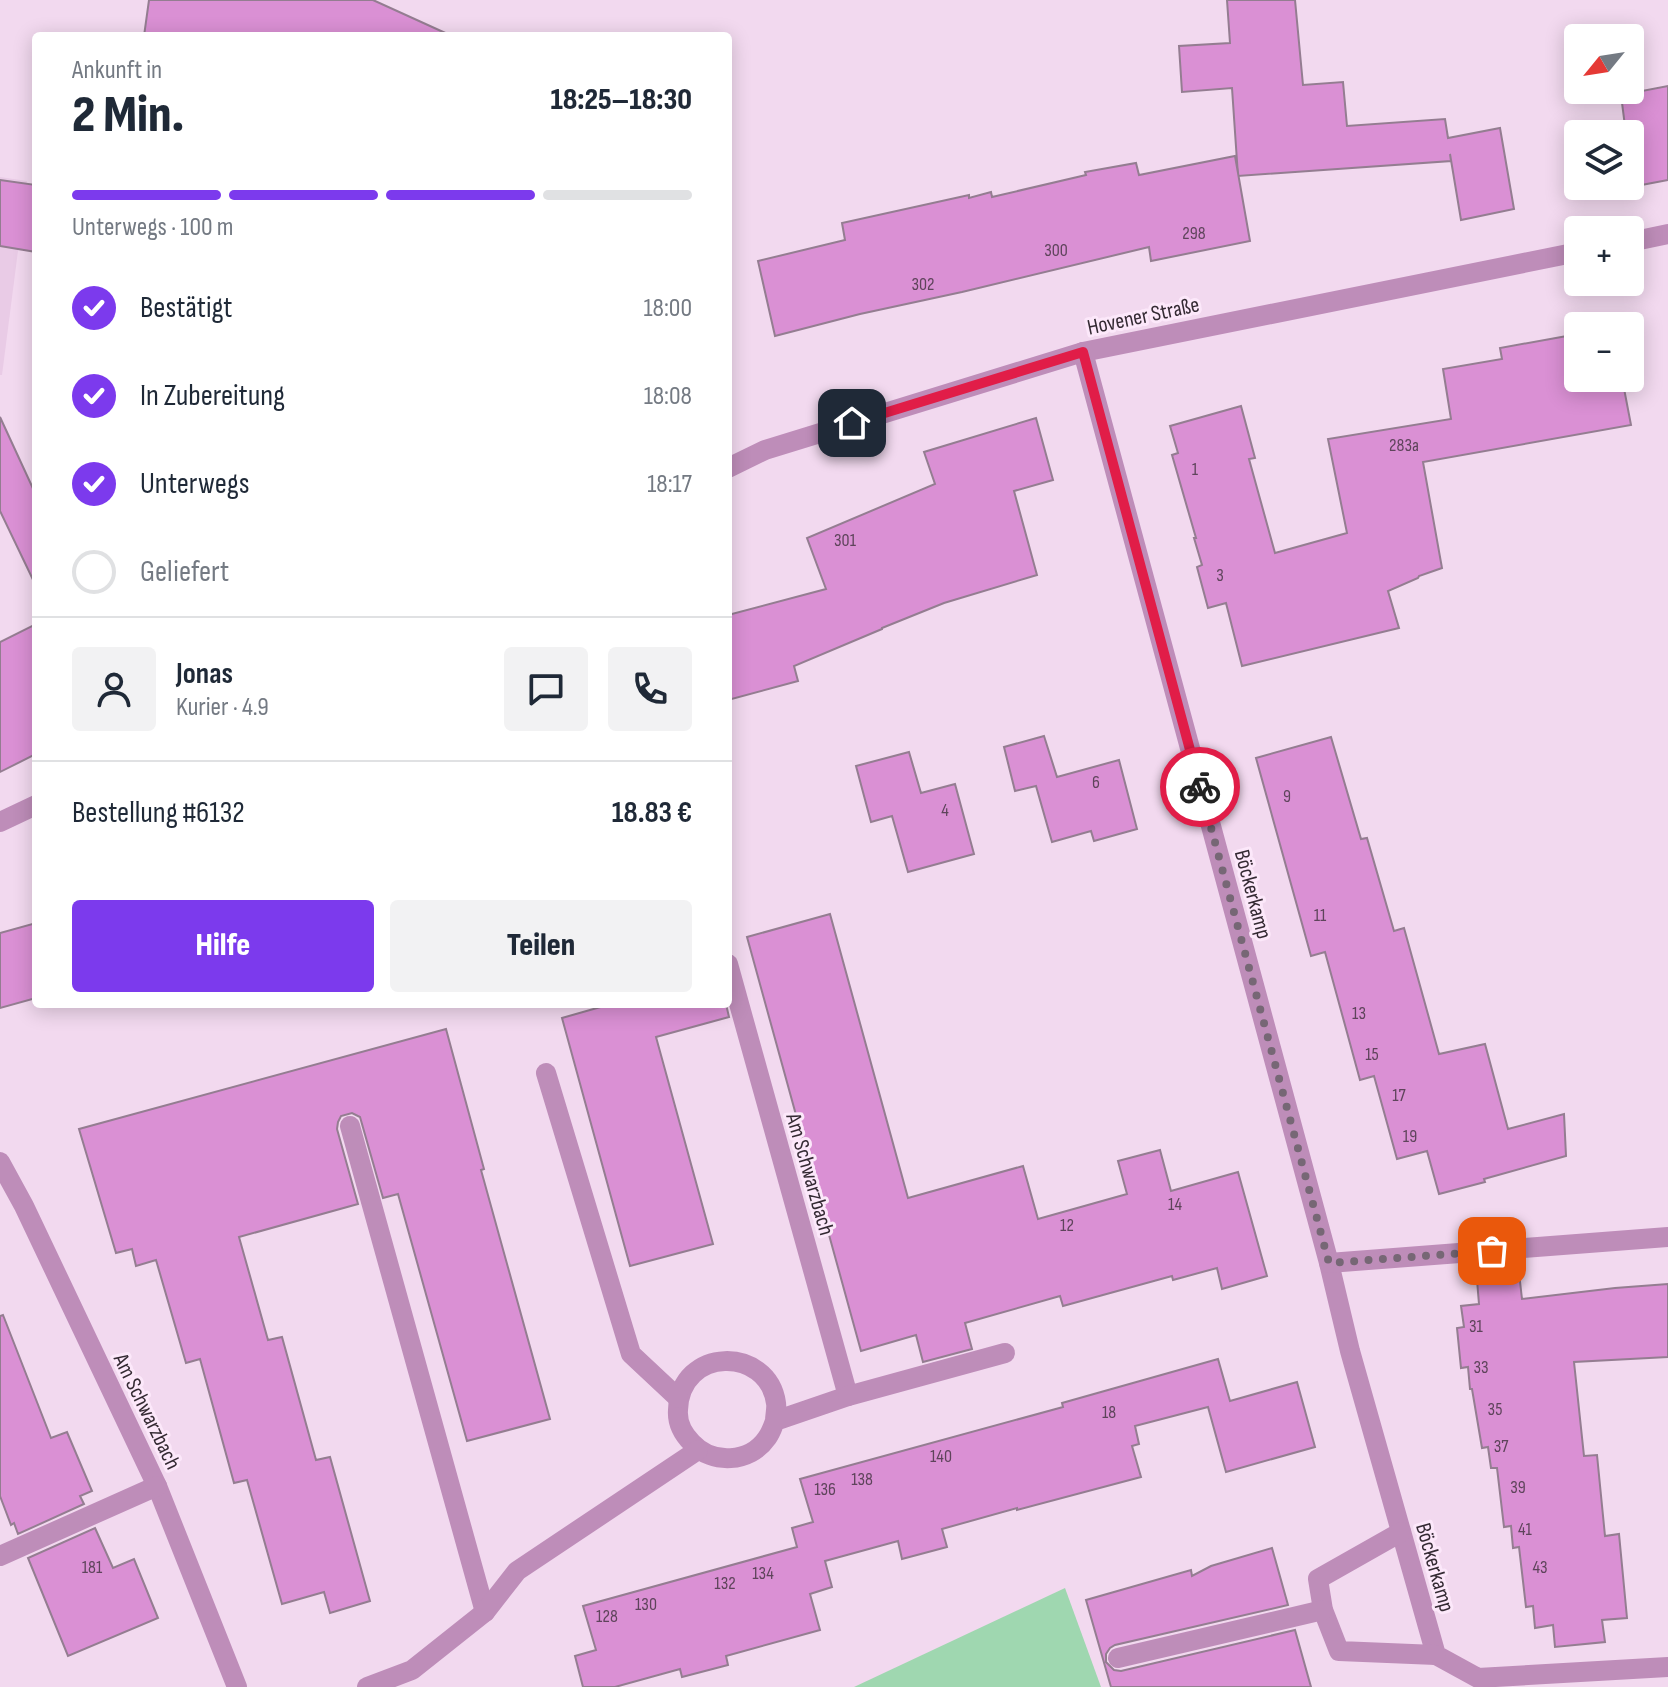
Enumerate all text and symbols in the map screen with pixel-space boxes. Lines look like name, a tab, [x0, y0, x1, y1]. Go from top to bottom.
north arrow	[1564, 24, 1644, 104]
map controls	[1564, 24, 1644, 392]
text: Ankunft in	[72, 55, 162, 86]
text: 18:25–18:30	[550, 82, 692, 118]
text: 2 Min.	[72, 84, 184, 147]
button: layers	[1564, 120, 1644, 200]
text: Unterwegs · 100 m	[72, 212, 233, 243]
button: +	[1564, 216, 1644, 296]
house number: 298	[1182, 223, 1206, 244]
house number: 300	[1044, 240, 1068, 261]
house number: 302	[912, 274, 935, 295]
icon: check	[72, 286, 116, 330]
text: Bestätigt	[140, 290, 232, 326]
street label: Hovener Straße	[1085, 291, 1202, 342]
text: 18:00	[643, 293, 692, 324]
button: −	[1564, 312, 1644, 392]
icon: check	[72, 374, 116, 418]
text: In Zubereitung	[140, 378, 285, 414]
text: 18:08	[644, 381, 692, 412]
pin	[818, 389, 886, 457]
icon: home	[830, 401, 874, 445]
house number: 283a	[1389, 435, 1419, 456]
house number: 1	[1192, 459, 1199, 480]
icon: check	[72, 462, 116, 506]
text: Unterwegs	[140, 466, 249, 502]
text: 18:17	[647, 469, 692, 500]
house number: 301	[834, 530, 857, 551]
text: Geliefert	[140, 554, 229, 590]
house number: 3	[1216, 565, 1224, 586]
button: person	[72, 647, 156, 731]
button: chat	[504, 647, 588, 731]
button: phone	[608, 647, 692, 731]
text: Jonas	[176, 656, 233, 692]
text: Kurier · 4.9	[176, 692, 269, 723]
courier	[1160, 747, 1240, 827]
icon: bike	[1178, 765, 1222, 809]
house number: 6	[1092, 772, 1100, 793]
house number: 9	[1283, 786, 1291, 807]
text: Bestellung #6132	[72, 795, 245, 831]
text: 18.83 €	[612, 795, 692, 831]
house number: 4	[941, 800, 949, 821]
street label: Böckerkamp	[1228, 847, 1277, 942]
button: Hilfe	[72, 900, 374, 992]
button: Teilen	[390, 900, 692, 992]
house number: 11	[1314, 905, 1327, 926]
house number: 13	[1352, 1003, 1366, 1024]
house number: 15	[1365, 1044, 1379, 1065]
house number: 17	[1392, 1085, 1407, 1106]
street label: Am Schwarzbach	[779, 1109, 840, 1239]
house number: 19	[1403, 1126, 1417, 1147]
house number: 14	[1168, 1194, 1182, 1215]
house number: 12	[1060, 1215, 1074, 1236]
pin	[1458, 1217, 1526, 1285]
icon: bag	[1470, 1229, 1514, 1273]
house number: 31	[1469, 1316, 1484, 1337]
street label: Am Schwarzbach	[107, 1348, 186, 1474]
house number: 33	[1473, 1357, 1489, 1378]
house number: 35	[1488, 1399, 1502, 1420]
house number: 18	[1102, 1402, 1116, 1423]
house number: 37	[1494, 1436, 1509, 1457]
house number: 140	[930, 1446, 952, 1467]
house number: 138	[851, 1469, 873, 1490]
house number: 39	[1510, 1477, 1526, 1498]
house number: 136	[814, 1479, 836, 1500]
house number: 41	[1518, 1519, 1533, 1540]
street label: Böckerkamp	[1409, 1520, 1460, 1615]
house number: 181	[82, 1557, 103, 1578]
house number: 43	[1532, 1557, 1548, 1578]
house number: 134	[752, 1563, 774, 1584]
house number: 132	[714, 1573, 736, 1594]
house number: 130	[635, 1594, 657, 1615]
house number: 128	[596, 1606, 618, 1627]

